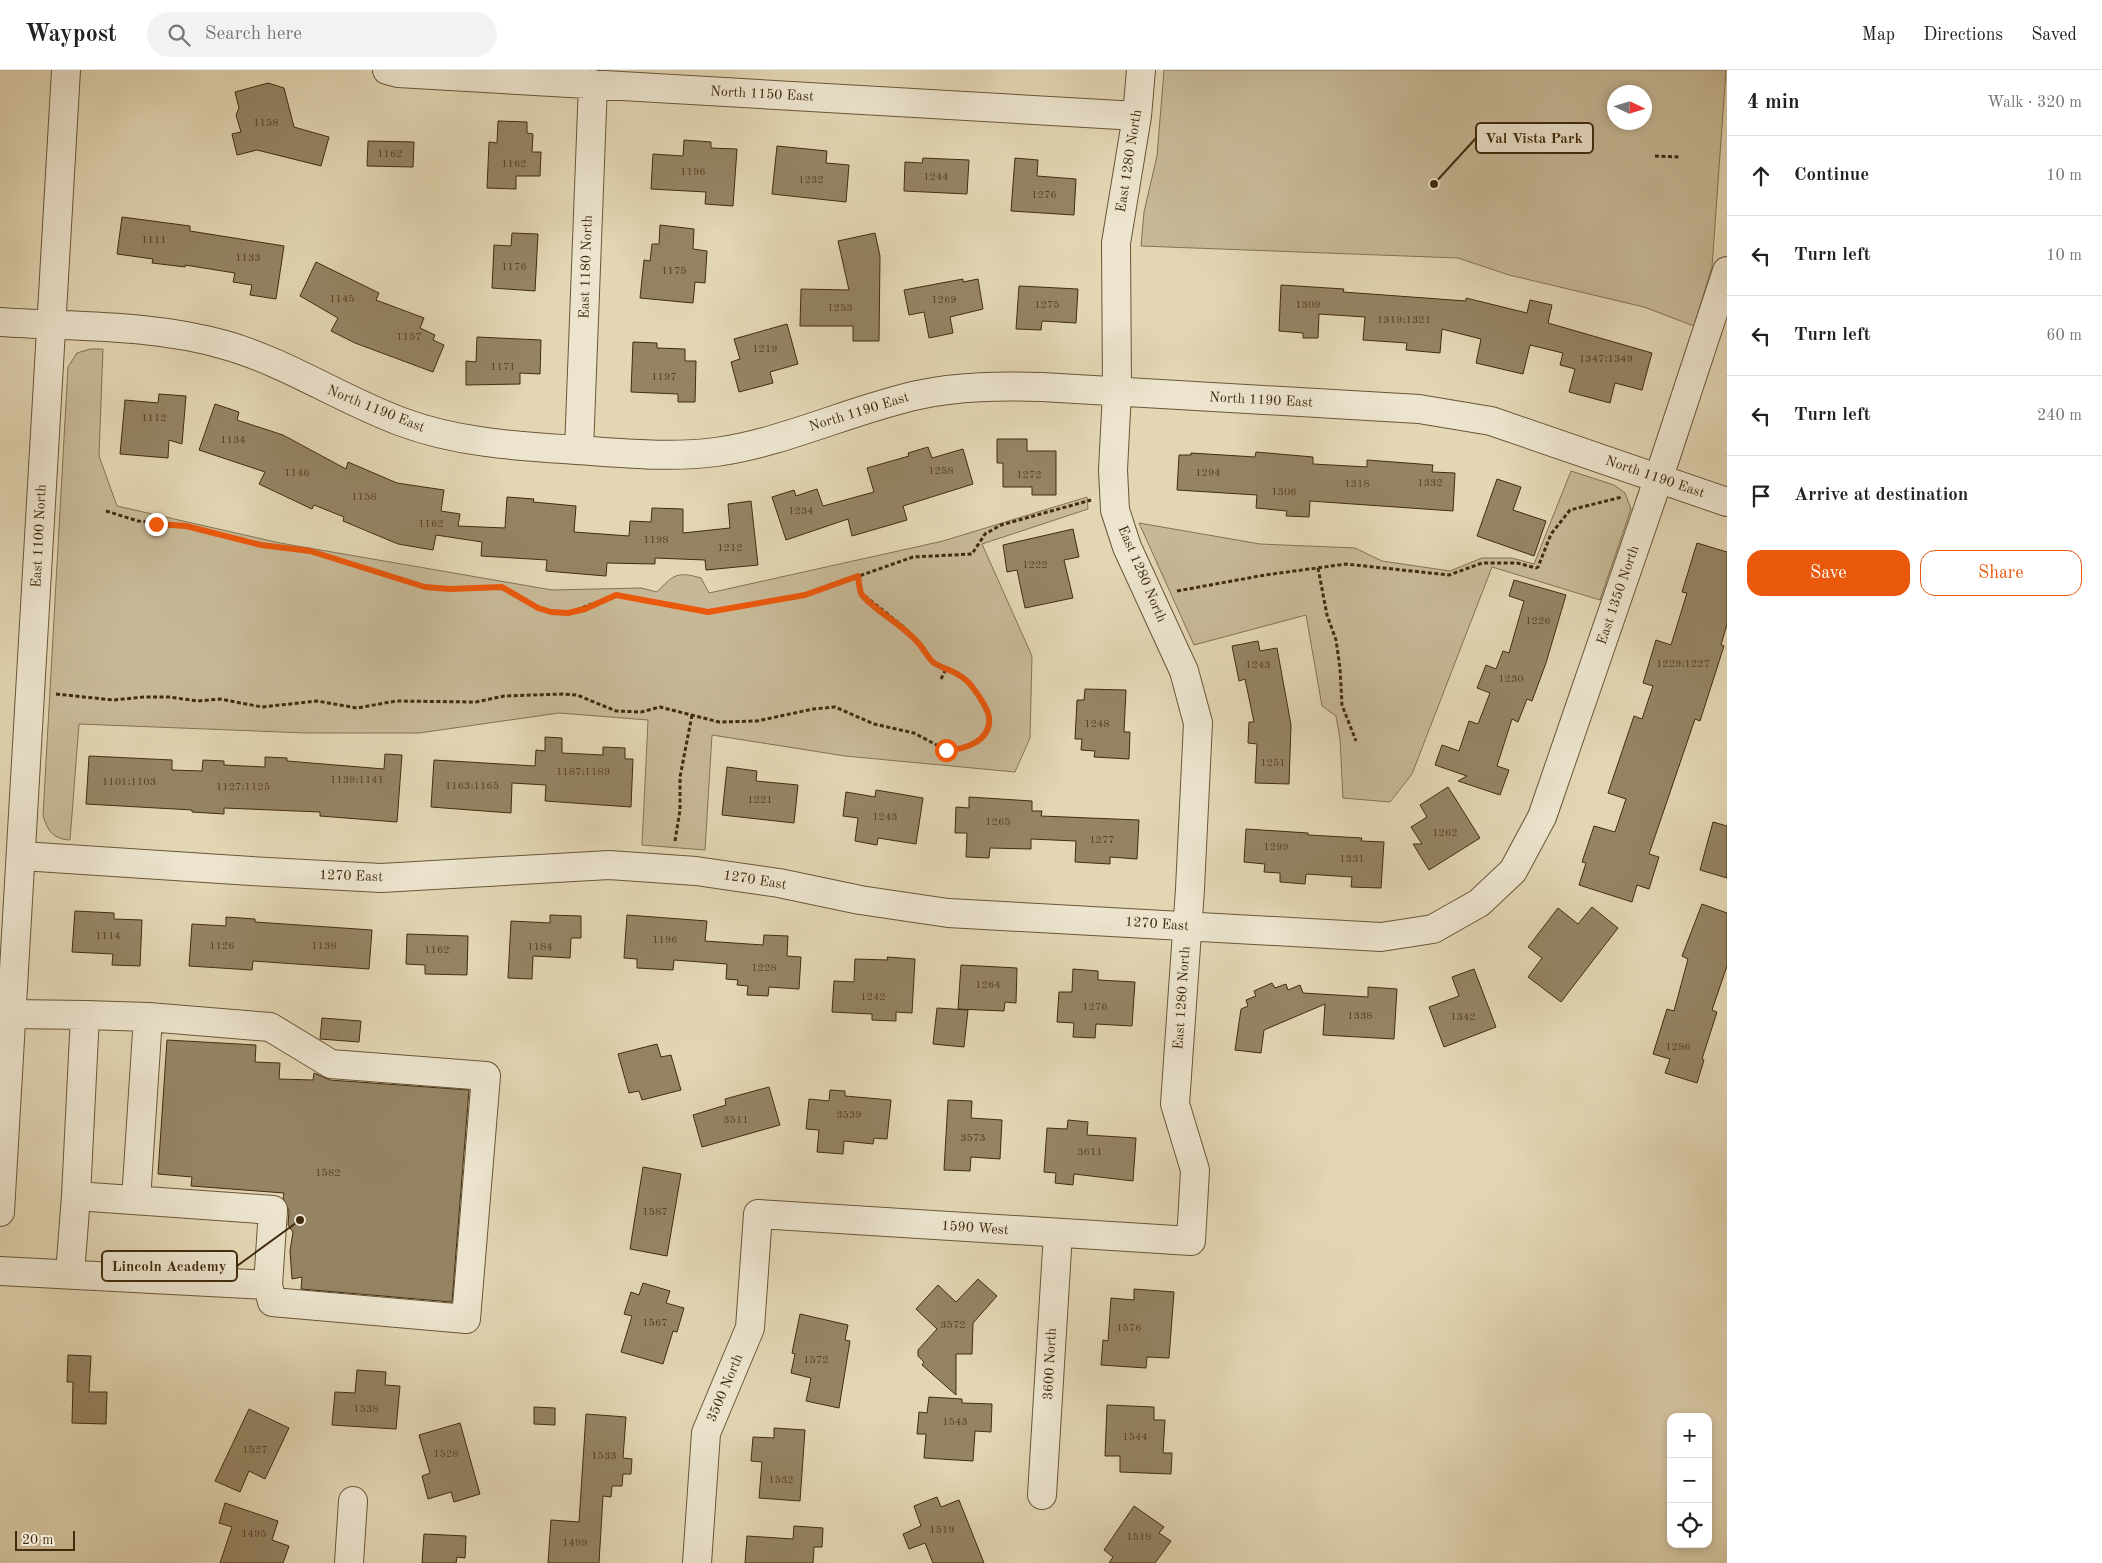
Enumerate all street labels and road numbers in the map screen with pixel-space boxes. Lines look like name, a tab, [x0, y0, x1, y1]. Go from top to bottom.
street label: North 1150 East	[710, 84, 814, 104]
street label: East 1280 North	[1114, 108, 1144, 213]
street label: East 1180 North	[577, 214, 595, 319]
street label: North 1190 East	[325, 383, 427, 435]
street label: North 1190 East	[807, 390, 911, 434]
street label: North 1190 East	[1209, 390, 1313, 410]
street label: North 1190 East	[1604, 453, 1706, 501]
street label: East 1100 North	[29, 483, 49, 588]
street label: East 1280 North	[1115, 523, 1169, 625]
street label: East 1350 North	[1594, 543, 1642, 646]
street label: 1270 East	[319, 868, 383, 884]
street label: 1270 East	[722, 868, 788, 892]
street label: 1270 East	[1125, 915, 1189, 933]
street label: East 1280 North	[1171, 945, 1193, 1050]
street label: 1590 West	[941, 1219, 1009, 1237]
street label: 3600 North	[1041, 1327, 1059, 1401]
street label: 3500 North	[704, 1352, 746, 1424]

